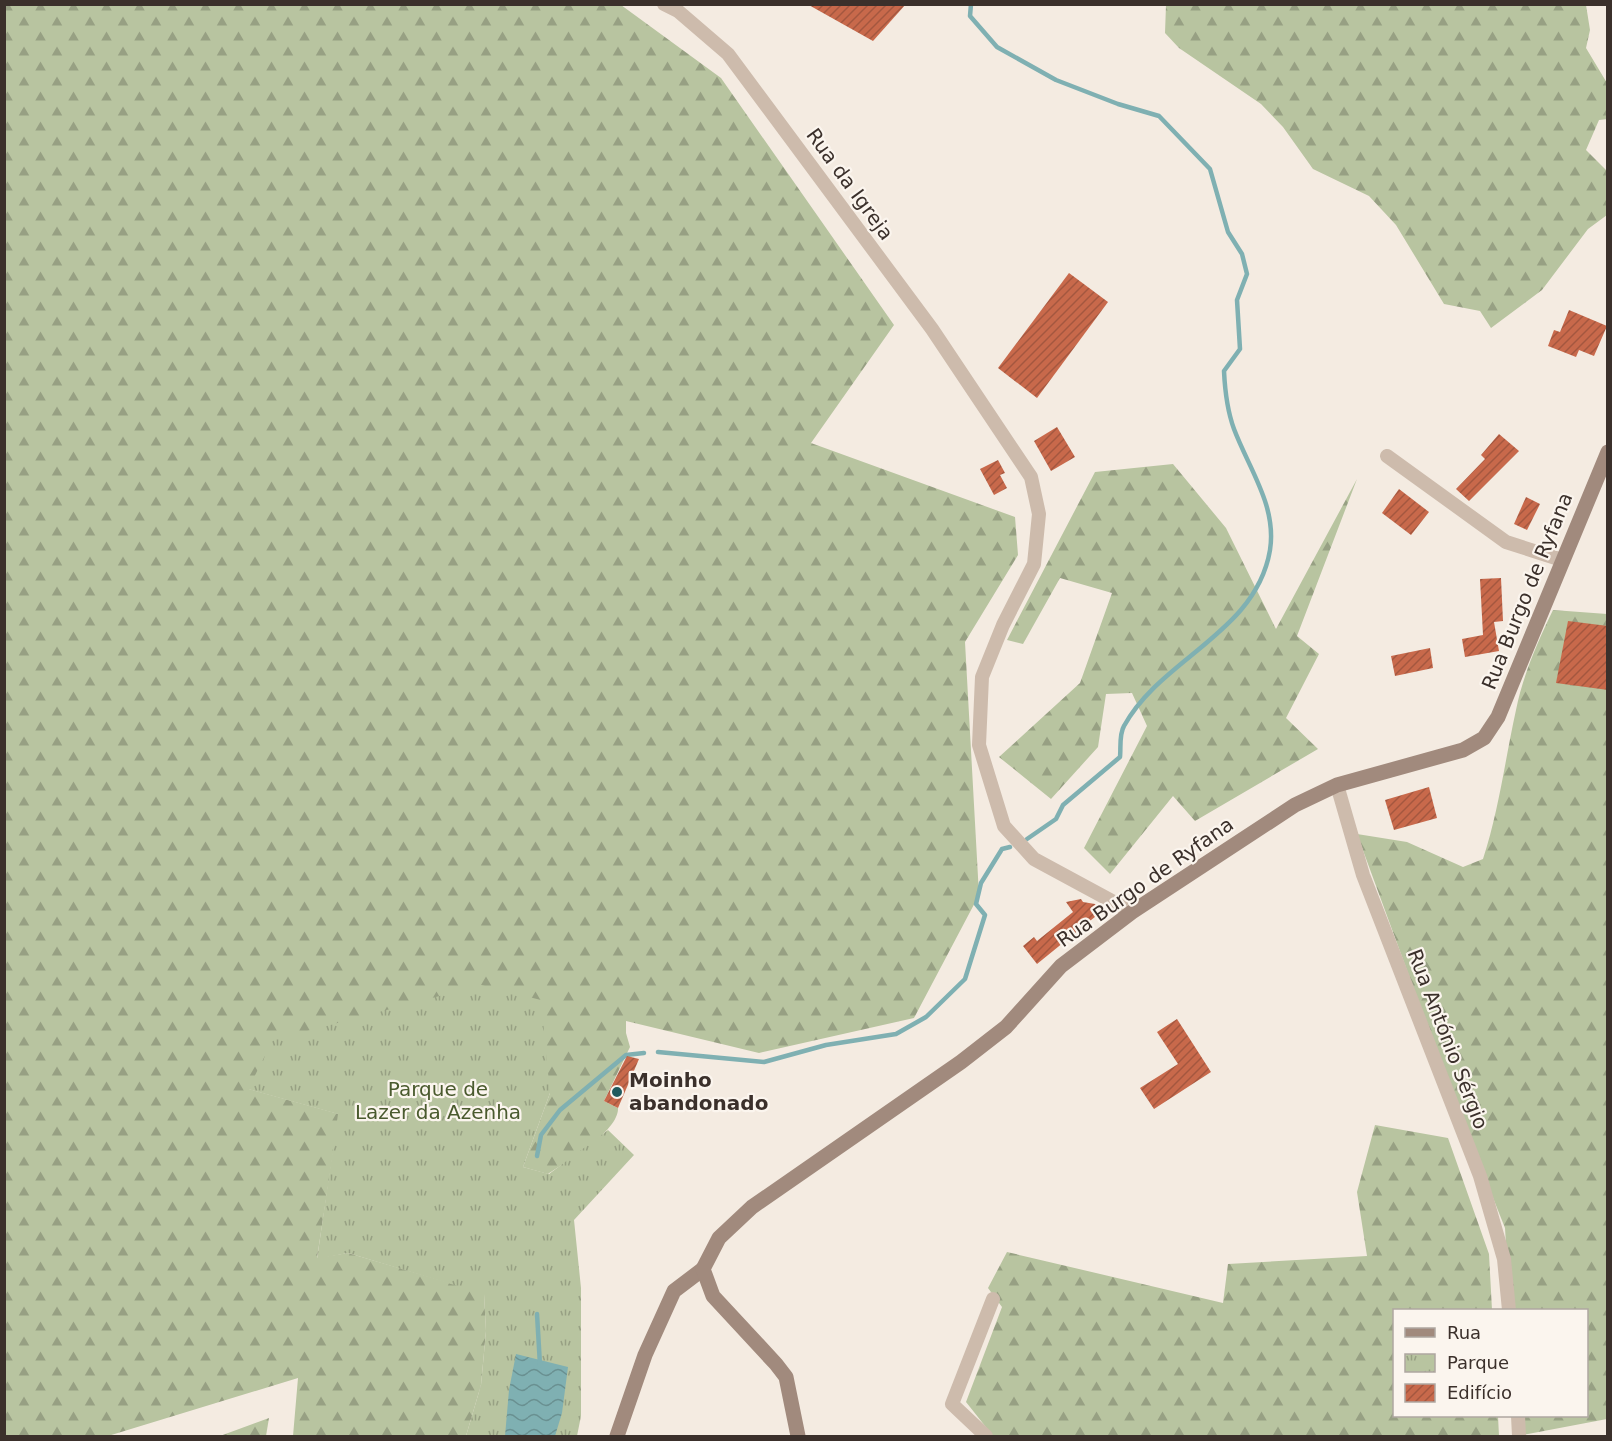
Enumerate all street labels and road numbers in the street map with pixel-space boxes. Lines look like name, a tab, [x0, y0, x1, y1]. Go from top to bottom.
street label: Rua da Igreja	[801, 124, 899, 244]
street label: Rua Burgo de Ryfana	[1477, 489, 1577, 693]
street label: Rua Burgo de Ryfana	[1052, 812, 1238, 952]
street label: Rua António Sérgio	[1403, 946, 1493, 1132]

